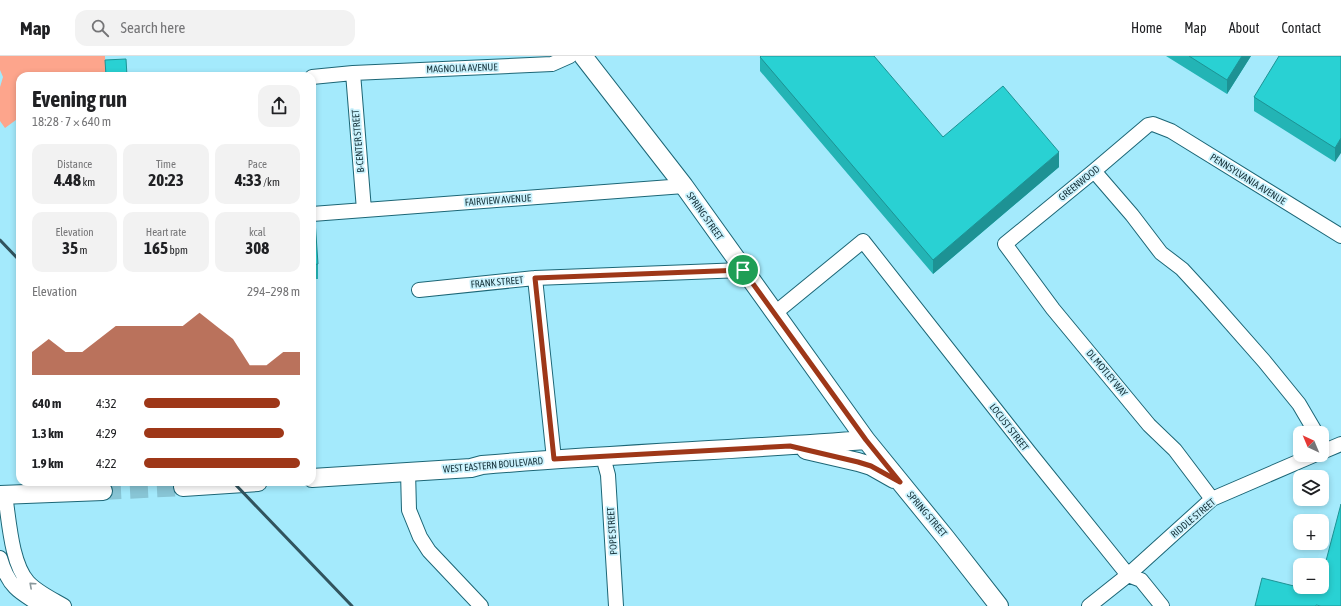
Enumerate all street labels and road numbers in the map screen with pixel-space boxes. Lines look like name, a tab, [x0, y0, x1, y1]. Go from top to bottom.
street label: MAGNOLIA AVENUE	[426, 61, 499, 75]
street label: B-CENTER STREET	[350, 108, 366, 173]
street label: PENNSYLVANIA AVENUE	[1208, 151, 1289, 207]
street label: GREENWOOD	[1056, 163, 1102, 203]
street label: SPRING STREET	[685, 190, 726, 242]
street label: FAIRVIEW AVENUE	[464, 192, 532, 208]
street label: FRANK STREET	[470, 274, 524, 290]
street label: DL MOTLEY WAY	[1084, 347, 1130, 399]
street label: LOCUST STREET	[987, 401, 1031, 453]
street label: WEST EASTERN BOULEVARD	[442, 455, 544, 475]
street label: SPRING STREET	[905, 489, 950, 539]
street label: RIDDLE STREET	[1168, 496, 1218, 540]
street label: POPE STREET	[605, 506, 619, 555]

